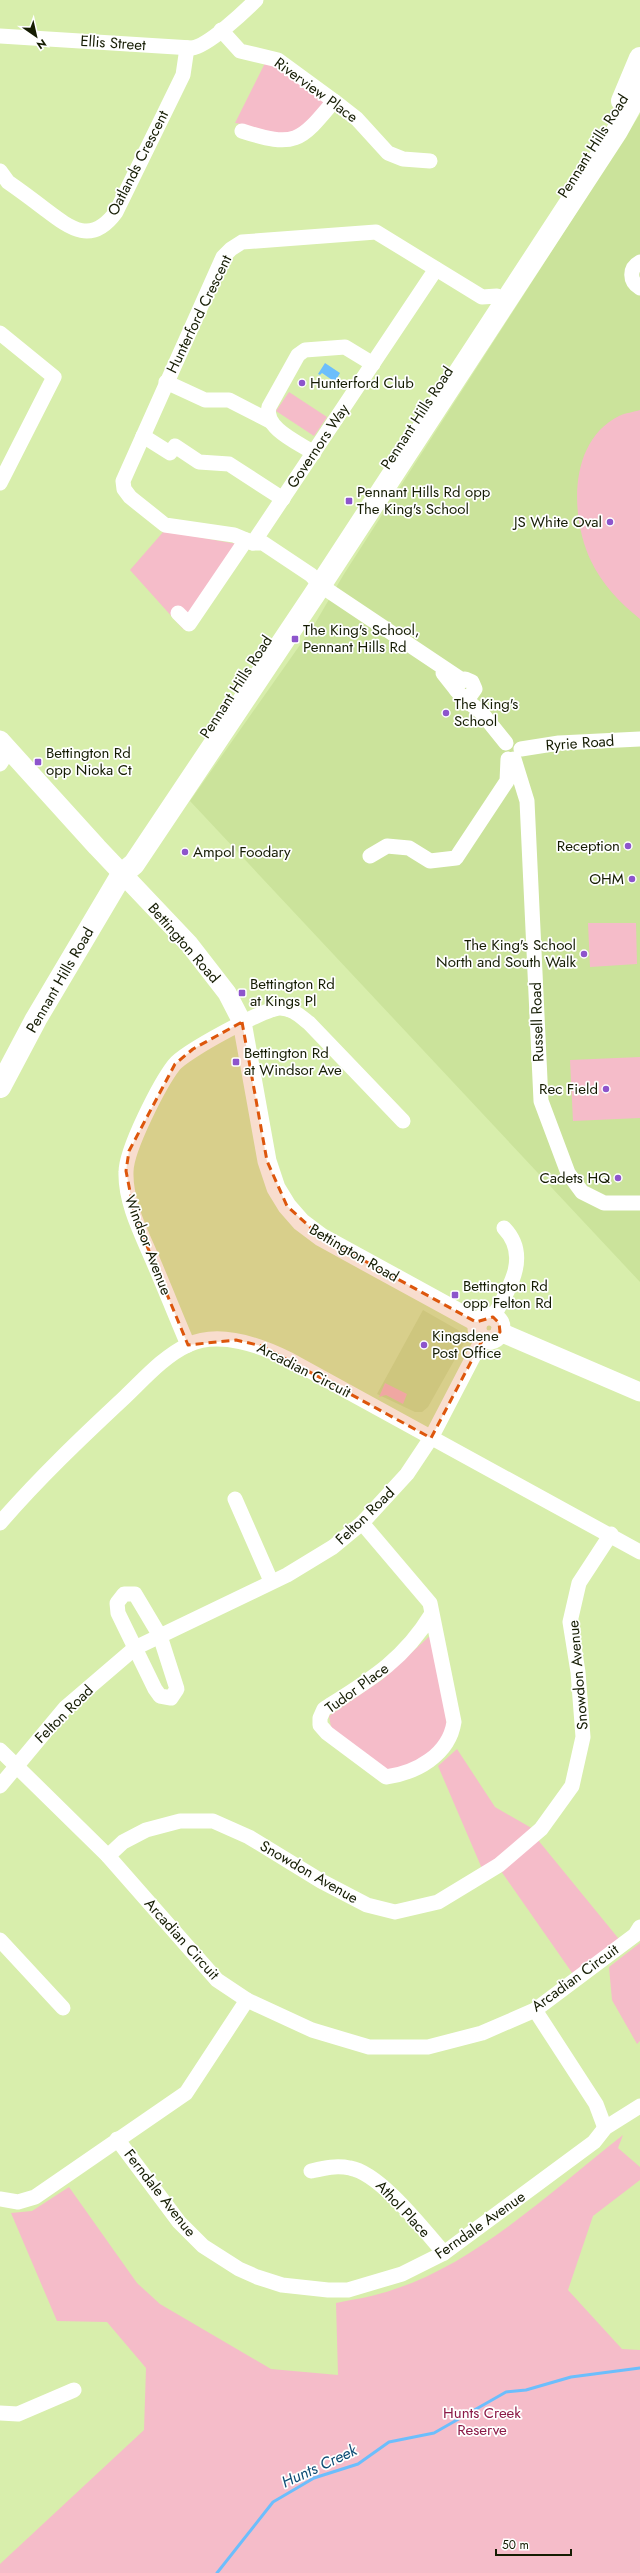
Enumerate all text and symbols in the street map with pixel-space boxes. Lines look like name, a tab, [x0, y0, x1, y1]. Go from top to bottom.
north arrow	[16, 16, 56, 56]
street label: Ellis Street	[80, 30, 147, 56]
text: N	[33, 35, 50, 53]
street label: Riverview Place	[270, 52, 363, 128]
street label: Pennant Hills Road	[552, 90, 634, 202]
street label: Oatlands Crescent	[102, 106, 174, 220]
street label: Hunterford Crescent	[161, 251, 237, 377]
street label: Pennant Hills Road	[375, 362, 459, 474]
place label: Hunterford Club	[310, 372, 414, 394]
marker: Hunterford Club	[297, 378, 307, 388]
street label: Governors Way	[282, 399, 355, 493]
place label: Pennant Hills Rd opp The King's School	[357, 481, 491, 520]
marker: Pennant Hills Rd opp The King's School	[344, 496, 354, 506]
place label: JS White Oval	[512, 511, 602, 533]
marker: JS White Oval	[605, 517, 615, 527]
place label: The King's School, Pennant Hills Rd	[303, 619, 419, 658]
street label: Pennant Hills Road	[194, 631, 278, 743]
marker: The King's School, Pennant Hills Rd	[290, 634, 300, 644]
place label: The King's School	[454, 693, 518, 732]
marker: The King's School	[441, 708, 451, 718]
street label: Ryrie Road	[545, 730, 615, 756]
place label: Bettington Rd opp Nioka Ct	[46, 742, 132, 781]
marker: Bettington Rd opp Nioka Ct	[33, 757, 43, 767]
place label: Reception	[557, 835, 620, 857]
place label: Ampol Foodary	[193, 841, 291, 863]
marker: Reception	[623, 841, 633, 851]
marker: Ampol Foodary	[180, 847, 190, 857]
place label: OHM	[589, 868, 624, 890]
marker: OHM	[627, 874, 637, 884]
street label: Bettington Road	[143, 898, 225, 988]
street label: Pennant Hills Road	[21, 923, 99, 1037]
place label: The King's School North and South Walk	[436, 934, 576, 973]
marker: The King's School North and South Walk	[579, 949, 589, 959]
place label: Bettington Rd at Kings Pl	[250, 973, 335, 1012]
street label: Russell Road	[525, 982, 549, 1062]
marker: Bettington Rd at Kings Pl	[237, 988, 247, 998]
place label: Bettington Rd at Windsor Ave	[244, 1042, 342, 1081]
marker: Bettington Rd at Windsor Ave	[231, 1057, 241, 1067]
place label: Rec Field	[539, 1078, 598, 1100]
marker: Rec Field	[601, 1084, 611, 1094]
place label: Cadets HQ	[540, 1167, 610, 1189]
marker: Cadets HQ	[613, 1173, 623, 1183]
street label: Windsor Avenue	[119, 1192, 177, 1299]
street label: Bettington Road	[305, 1218, 403, 1288]
place label: Bettington Rd opp Felton Rd	[463, 1275, 552, 1314]
marker: Bettington Rd opp Felton Rd	[450, 1290, 460, 1300]
place label: Kingsdene Post Office	[432, 1325, 502, 1364]
street label: Arcadian Circuit	[253, 1337, 355, 1403]
marker: Kingsdene Post Office	[419, 1340, 429, 1350]
street label: Felton Road	[330, 1482, 400, 1550]
street label: Snowdon Avenue	[562, 1619, 594, 1731]
street label: Tudor Place	[321, 1657, 394, 1719]
street label: Felton Road	[30, 1680, 98, 1748]
street label: Snowdon Avenue	[256, 1835, 362, 1909]
street label: Arcadian Circuit	[139, 1893, 225, 1985]
street label: Arcadian Circuit	[527, 1939, 623, 2017]
street label: Ferndale Avenue	[119, 2144, 201, 2242]
street label: Athol Place	[371, 2175, 436, 2243]
street label: Ferndale Avenue	[430, 2185, 530, 2264]
park label: Hunts Creek Reserve	[443, 2402, 521, 2441]
water label: Hunts Creek	[278, 2438, 362, 2493]
scale bar	[496, 2531, 571, 2557]
text: 50 m	[502, 2536, 529, 2554]

